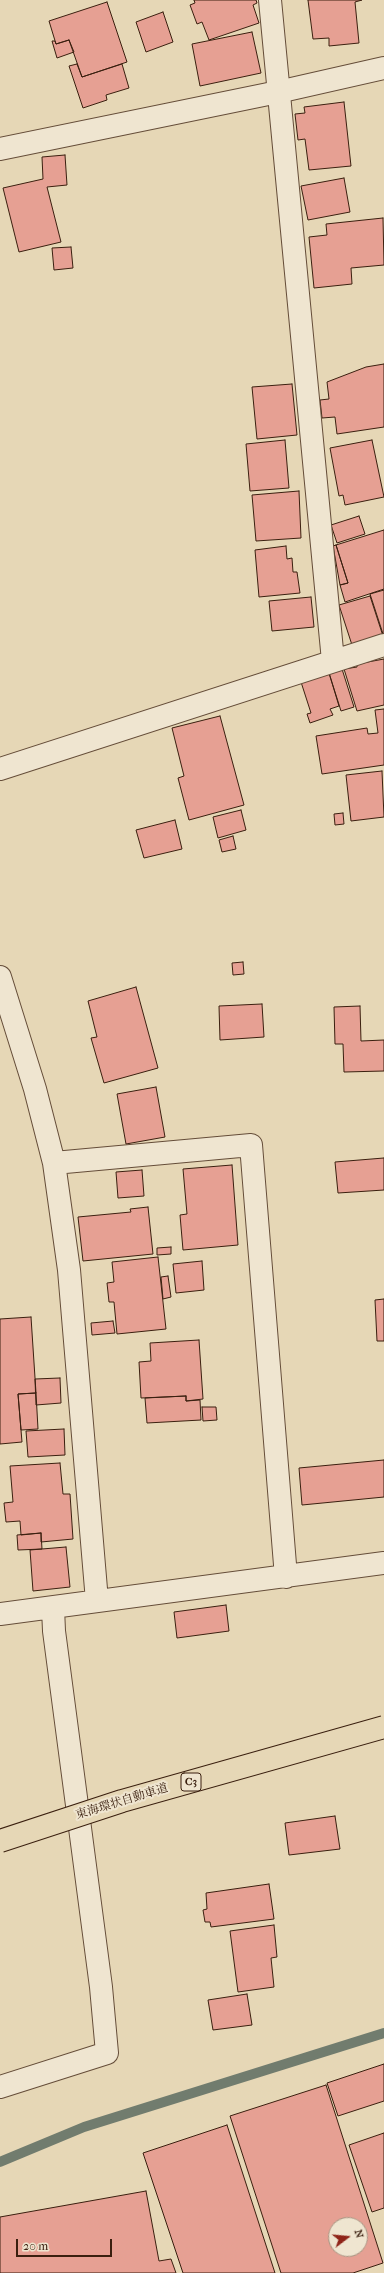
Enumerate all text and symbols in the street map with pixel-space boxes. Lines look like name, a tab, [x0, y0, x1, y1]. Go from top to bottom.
road number: C3	[181, 1773, 201, 1791]
street label: 東海環状自動車道	[74, 1781, 170, 1823]
north arrow	[328, 2217, 368, 2257]
text: N	[352, 2228, 366, 2240]
scale bar	[18, 2231, 114, 2257]
text: 20 m	[23, 2239, 48, 2253]

